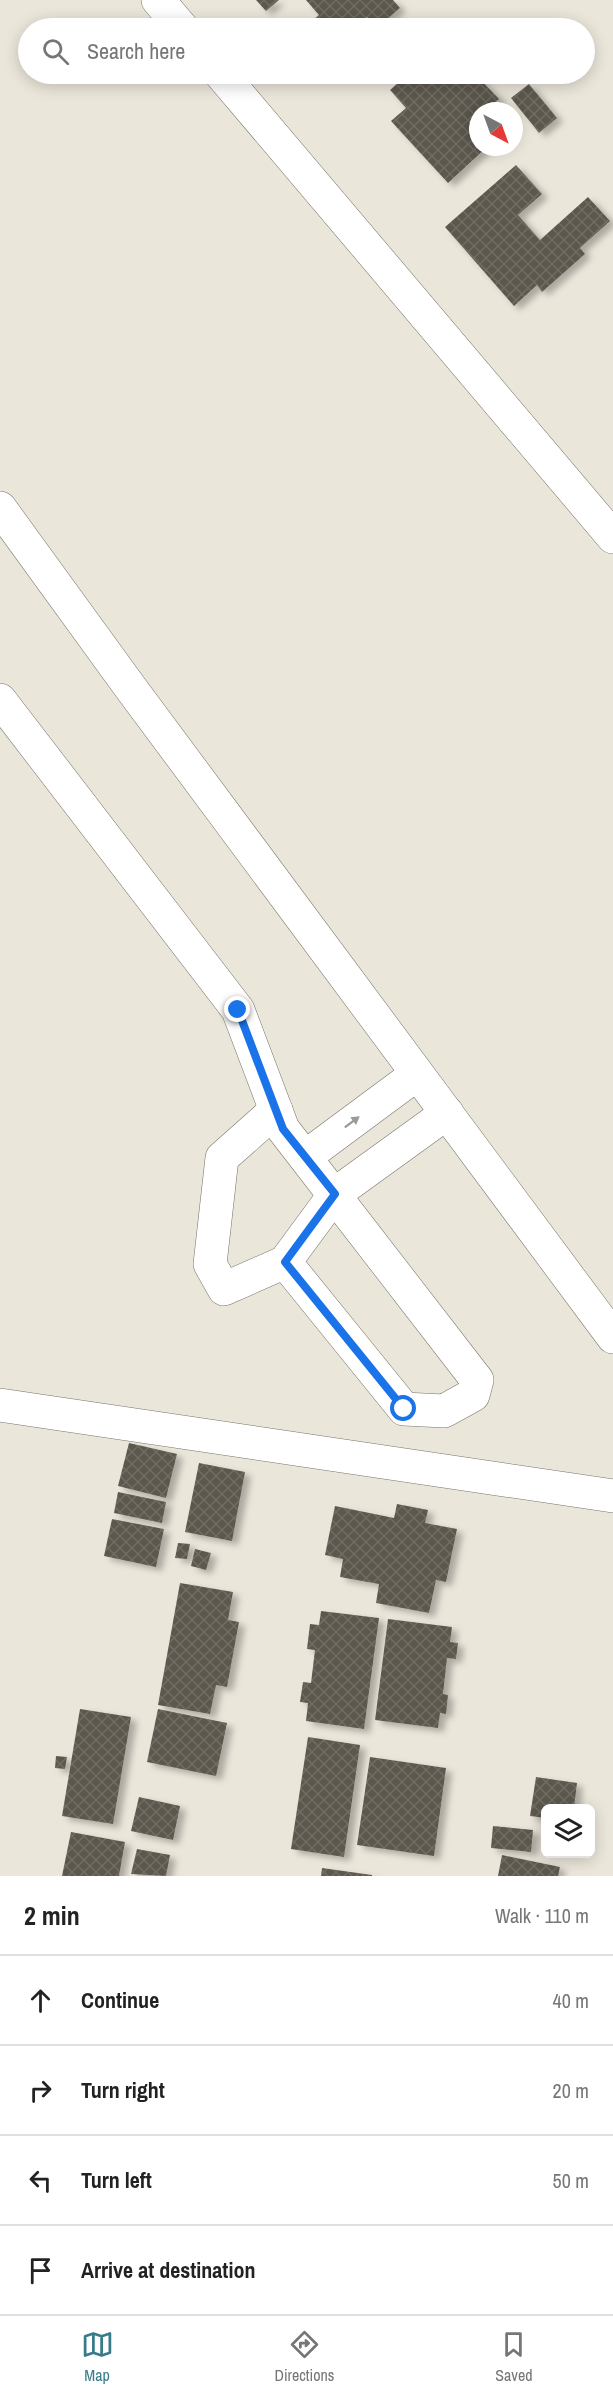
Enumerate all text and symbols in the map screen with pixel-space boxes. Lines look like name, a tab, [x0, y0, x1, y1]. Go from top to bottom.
search box	[18, 18, 595, 84]
icon: search	[39, 35, 72, 68]
text: Search here	[87, 36, 185, 66]
north arrow	[469, 102, 523, 156]
route end	[224, 996, 250, 1022]
one-way arrow	[344, 1116, 360, 1128]
route start	[390, 1395, 416, 1421]
map controls	[541, 1804, 595, 1858]
button: layers	[541, 1804, 595, 1858]
text: 2 min	[24, 1898, 80, 1933]
text: Walk · 110 m	[495, 1902, 589, 1929]
icon: ahead	[24, 1984, 57, 2017]
text: Continue	[81, 1985, 159, 2015]
text: 40 m	[553, 1987, 589, 2014]
icon: right	[24, 2074, 57, 2107]
text: Turn right	[81, 2075, 165, 2105]
text: 20 m	[553, 2077, 589, 2104]
icon: left	[24, 2164, 57, 2197]
text: Turn left	[81, 2165, 152, 2195]
text: 50 m	[553, 2167, 589, 2194]
icon: arrive	[24, 2254, 57, 2287]
text: Arrive at destination	[81, 2255, 255, 2285]
tab: Map	[81, 2328, 114, 2386]
tab: Directions	[275, 2328, 334, 2386]
tab: Saved	[495, 2328, 533, 2386]

